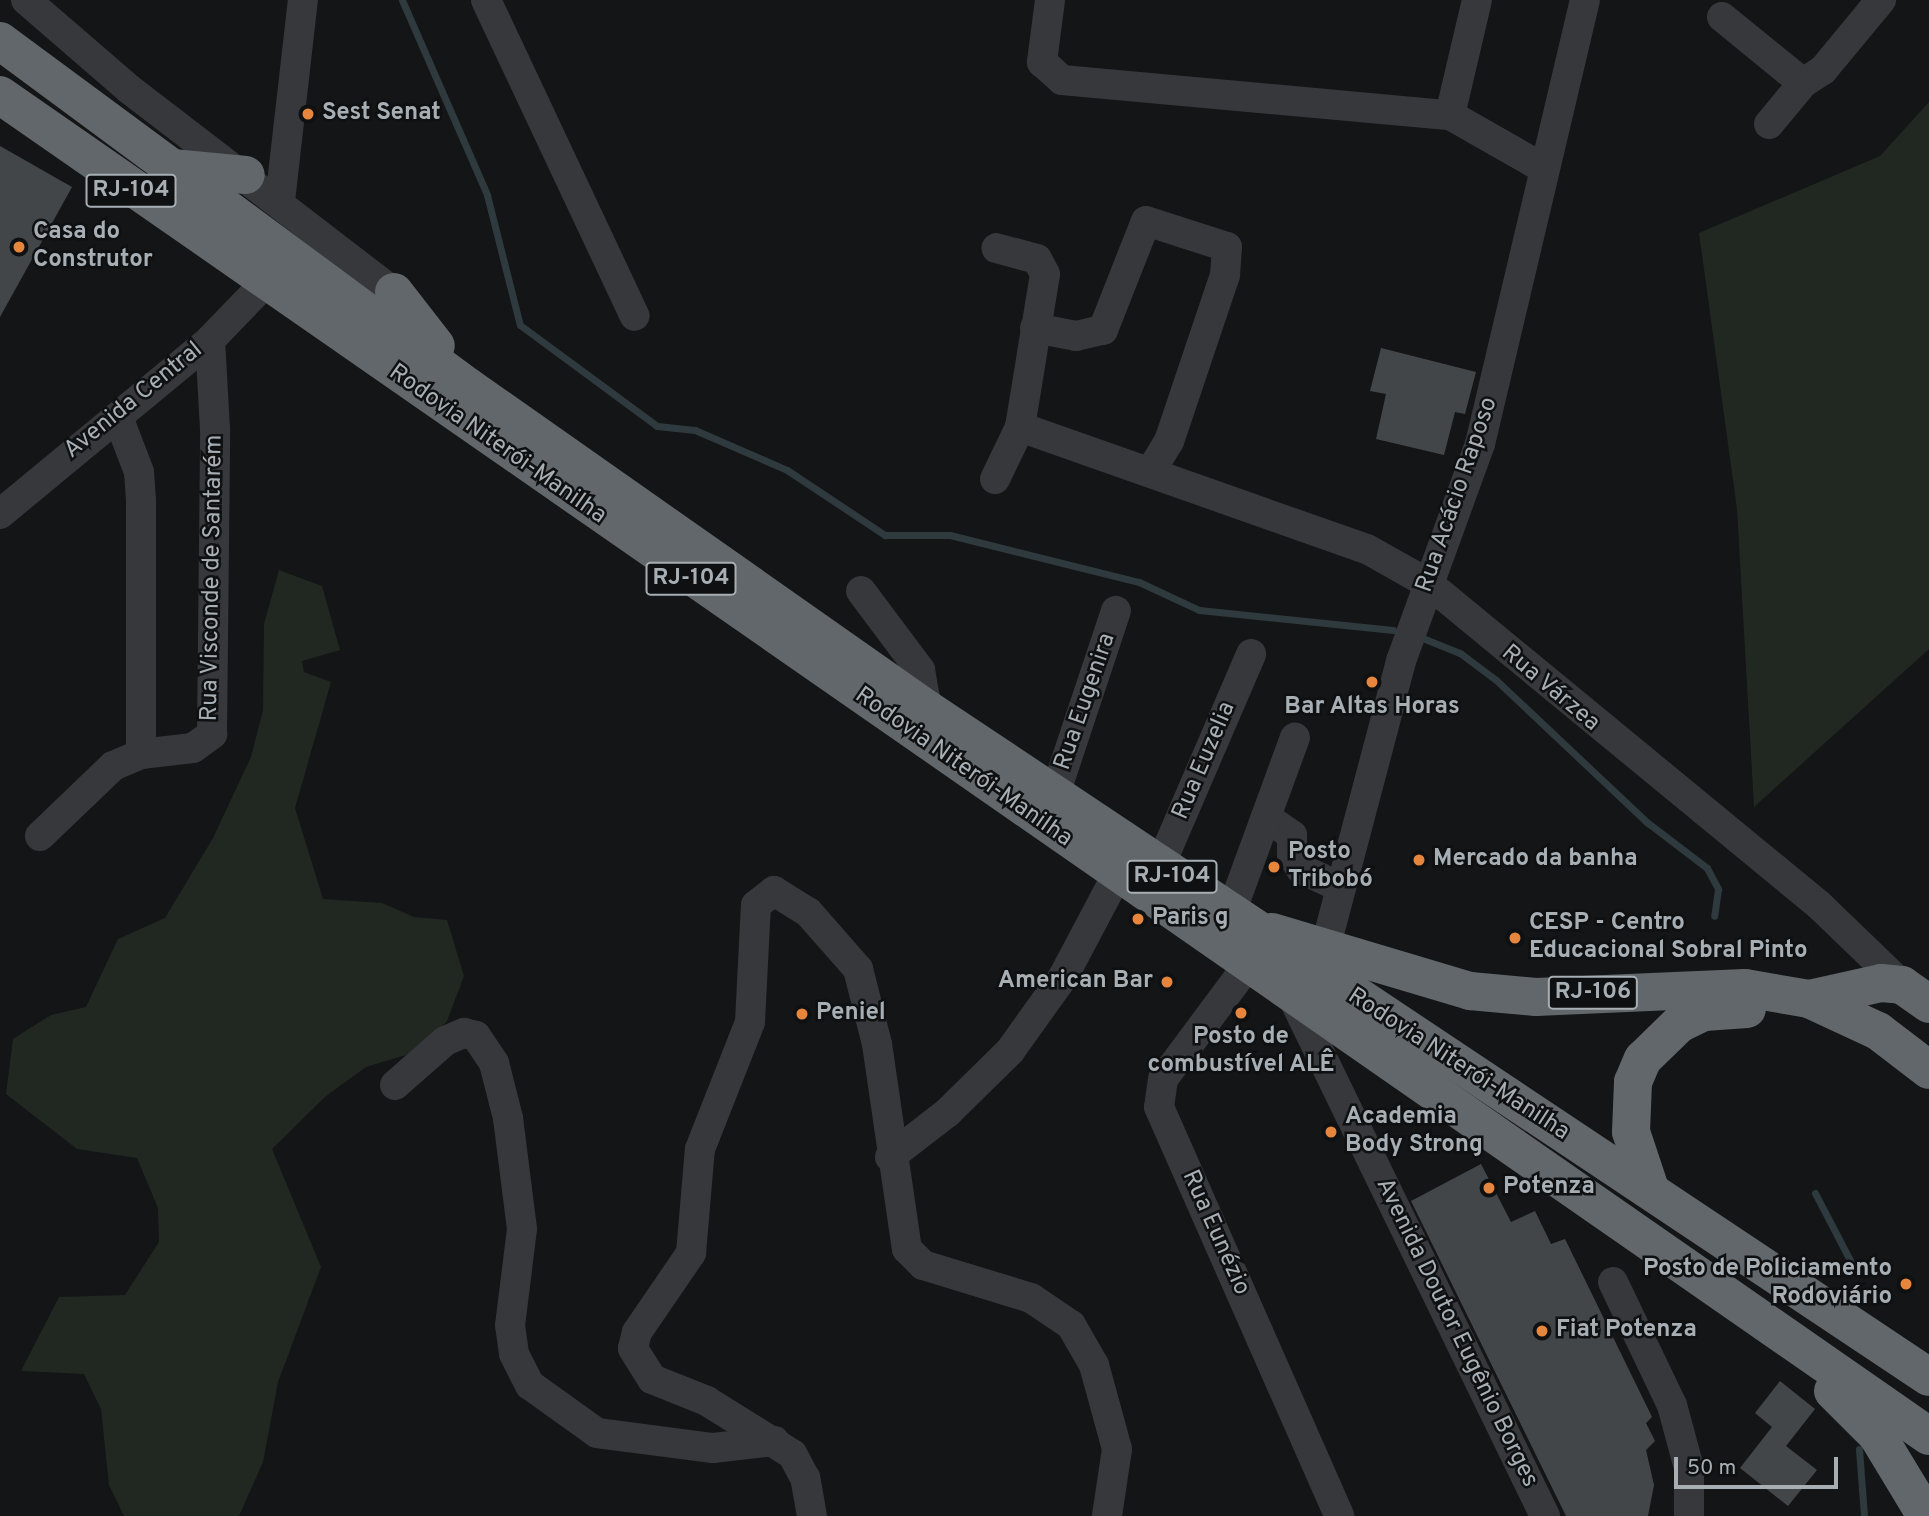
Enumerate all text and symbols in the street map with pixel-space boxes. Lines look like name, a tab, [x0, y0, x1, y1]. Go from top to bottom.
place label: Sest Senat	[322, 100, 441, 128]
marker: Sest Senat	[300, 106, 316, 122]
road number: RJ-104	[86, 172, 176, 210]
place label: Casa do Construtor	[33, 219, 153, 275]
marker: Casa do Construtor	[11, 239, 27, 255]
street label: Avenida Central	[59, 336, 209, 466]
street label: Rodovia Niterói-Manilha	[383, 359, 611, 531]
street label: Rua Acácio Raposo	[1411, 393, 1505, 597]
street label: Rua Visconde de Santarém	[196, 434, 230, 722]
road number: RJ-104	[646, 559, 736, 598]
street label: Rua Eugenira	[1049, 630, 1123, 774]
street label: Rua Várzea	[1495, 639, 1605, 739]
marker: Bar Altas Horas	[1364, 674, 1380, 690]
street label: Rodovia Niterói-Manilha	[849, 682, 1077, 854]
place label: Bar Altas Horas	[1284, 694, 1460, 722]
street label: Rua Euzelia	[1167, 698, 1243, 824]
place label: Posto Tribobó	[1288, 839, 1373, 895]
place label: Mercado da banha	[1433, 846, 1638, 874]
marker: Mercado da banha	[1411, 852, 1427, 868]
road number: RJ-104	[1126, 858, 1218, 897]
marker: Posto Tribobó	[1266, 859, 1282, 875]
place label: Paris g	[1152, 905, 1229, 933]
place label: CESP - Centro Educacional Sobral Pinto	[1529, 910, 1808, 966]
marker: Paris g	[1130, 911, 1146, 927]
marker: CESP - Centro Educacional Sobral Pinto	[1507, 930, 1523, 946]
place label: American Bar	[998, 968, 1153, 996]
marker: American Bar	[1159, 974, 1175, 990]
road number: RJ-106	[1548, 974, 1638, 1012]
street label: Rodovia Niterói-Manilha	[1342, 982, 1574, 1148]
place label: Peniel	[816, 1000, 886, 1028]
marker: Posto de combustível ALÊ	[1233, 1005, 1249, 1021]
marker: Peniel	[794, 1006, 810, 1022]
place label: Posto de combustível ALÊ	[1147, 1024, 1335, 1080]
place label: Academia Body Strong	[1345, 1104, 1483, 1160]
marker: Academia Body Strong	[1323, 1124, 1339, 1140]
street label: Rua Eunézio	[1175, 1166, 1255, 1300]
street label: Avenida Doutor Eugênio Borges	[1368, 1174, 1544, 1492]
place label: Potenza	[1503, 1174, 1595, 1202]
marker: Potenza	[1481, 1180, 1497, 1196]
place label: Posto de Policiamento Rodoviário	[1643, 1256, 1892, 1312]
marker: Posto de Policiamento Rodoviário	[1898, 1276, 1914, 1292]
place label: Fiat Potenza	[1556, 1317, 1697, 1345]
marker: Fiat Potenza	[1534, 1323, 1550, 1339]
scale bar	[1677, 1442, 1842, 1486]
text: 50 m	[1687, 1455, 1736, 1482]

